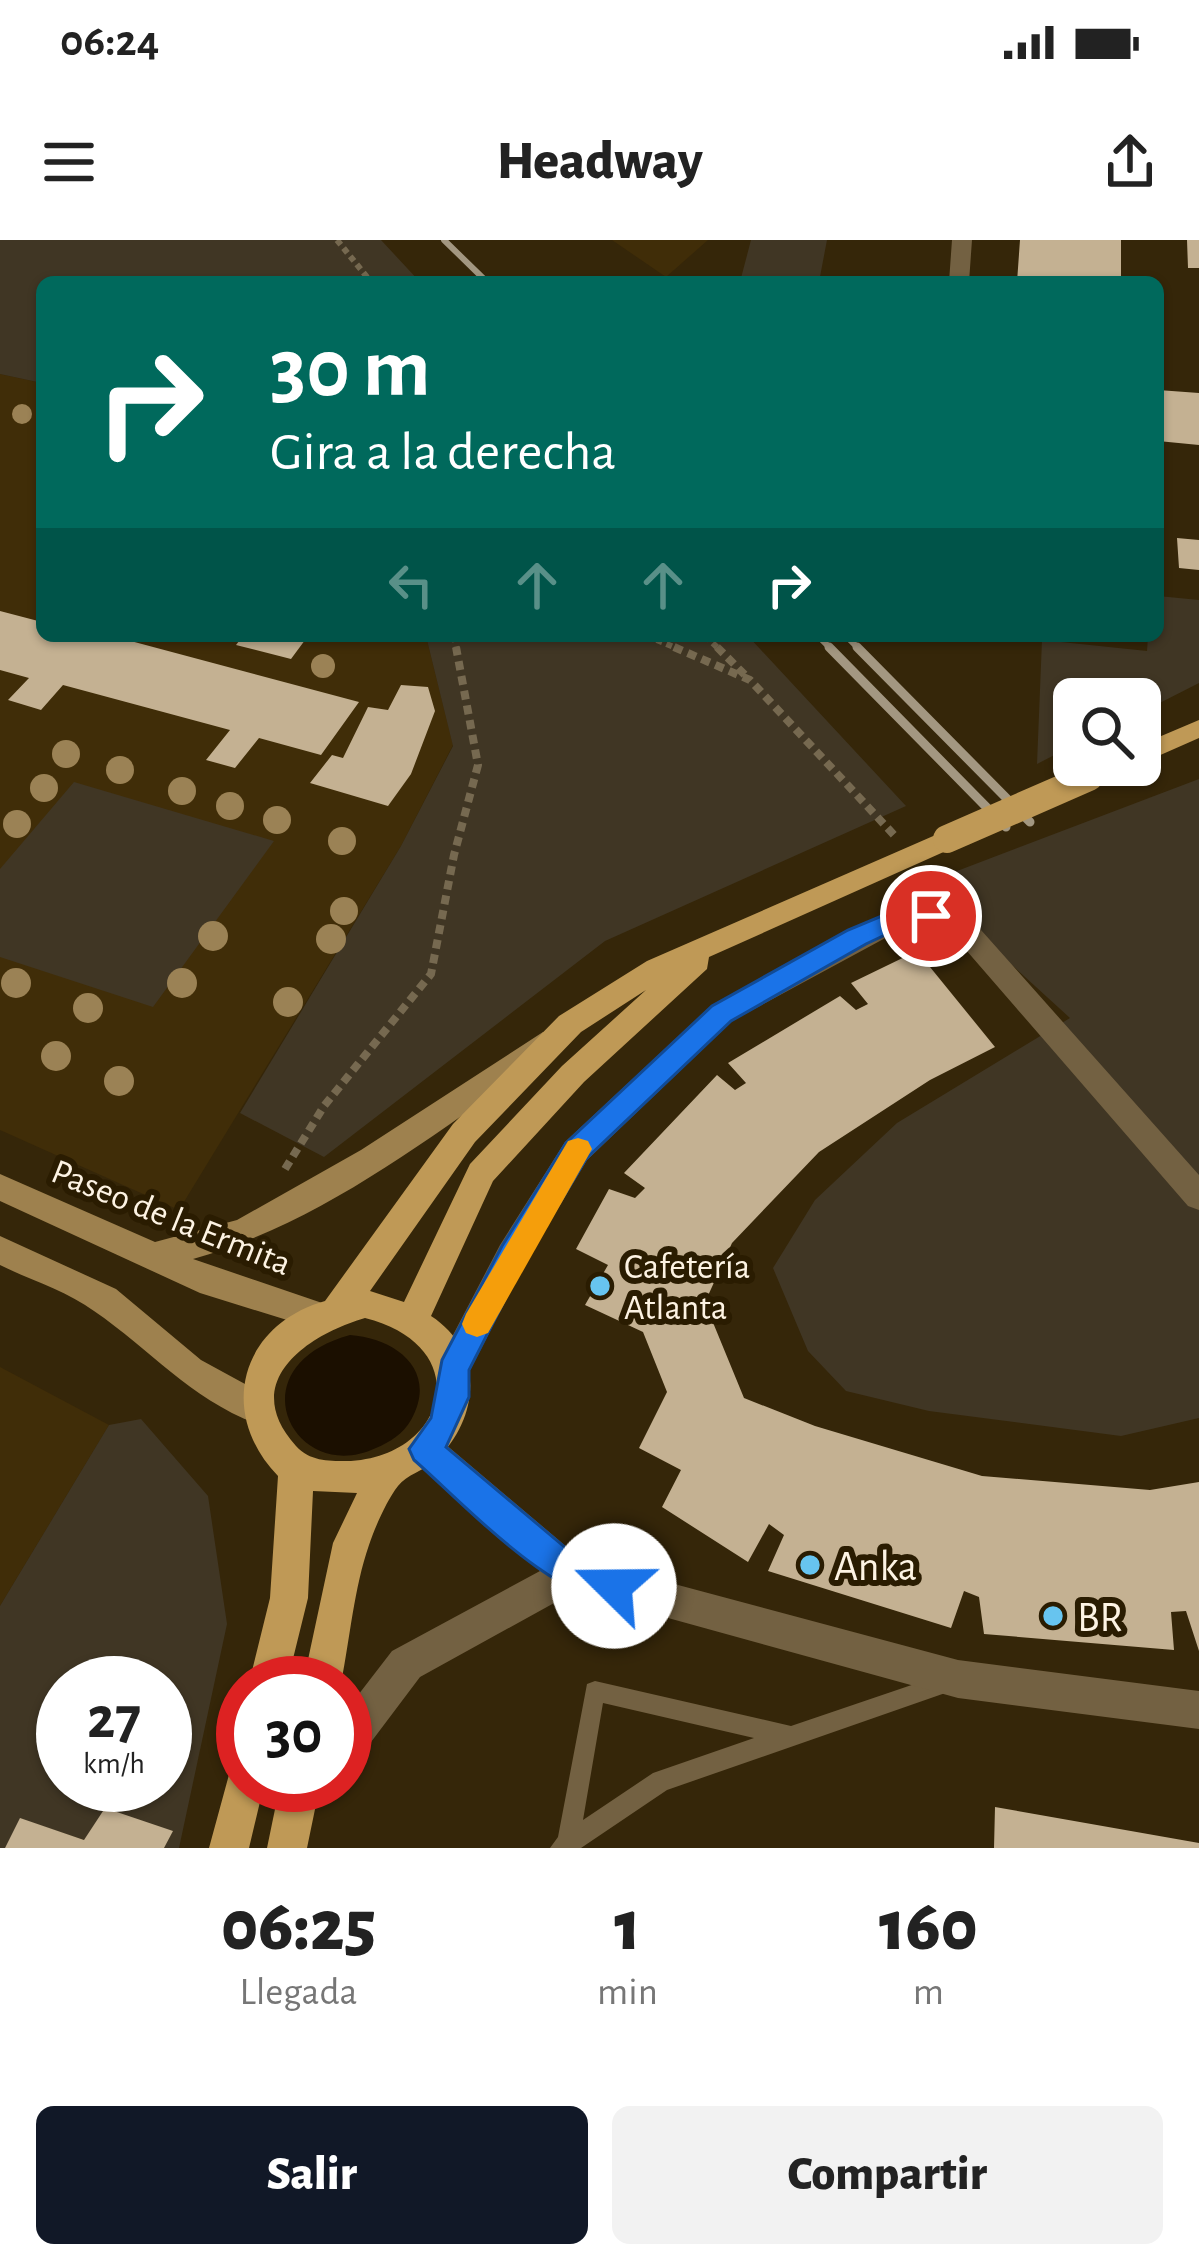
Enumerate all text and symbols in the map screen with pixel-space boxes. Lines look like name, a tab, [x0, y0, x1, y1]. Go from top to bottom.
text: 06:24	[60, 19, 159, 64]
icon: menu	[36, 129, 102, 195]
icon: share	[1097, 129, 1163, 195]
text: Headway	[496, 135, 703, 189]
icon: right	[72, 324, 228, 480]
text: 30 m	[270, 328, 430, 412]
text: Gira a la derecha	[270, 426, 616, 480]
icon: left	[378, 552, 444, 618]
icon: ahead	[504, 552, 570, 618]
icon: ahead	[630, 552, 696, 618]
icon: right	[756, 552, 822, 618]
map controls	[1053, 678, 1161, 786]
button: search	[1053, 678, 1161, 786]
pin	[880, 865, 982, 967]
icon: arrive	[898, 883, 964, 949]
street label: Paseo de la Ermita	[46, 1153, 296, 1282]
place label: Cafetería Atlanta	[624, 1249, 750, 1326]
marker: Cafetería Atlanta	[587, 1273, 613, 1299]
position arrow	[551, 1523, 677, 1649]
place label: Anka	[834, 1546, 917, 1588]
marker: Anka	[797, 1552, 823, 1578]
place label: BR	[1077, 1597, 1123, 1639]
marker: BR	[1040, 1603, 1066, 1629]
speed limit sign: 30	[216, 1656, 372, 1812]
text: 27	[87, 1689, 141, 1749]
text: km/h	[83, 1749, 145, 1779]
text: 06:25	[221, 1891, 376, 1963]
text: 1	[614, 1891, 641, 1963]
text: 160	[879, 1891, 978, 1963]
text: Llegada	[239, 1973, 358, 2012]
text: min	[597, 1973, 658, 2012]
text: m	[913, 1973, 944, 2012]
button: Salir	[36, 2106, 588, 2244]
button: Compartir	[612, 2106, 1163, 2244]

